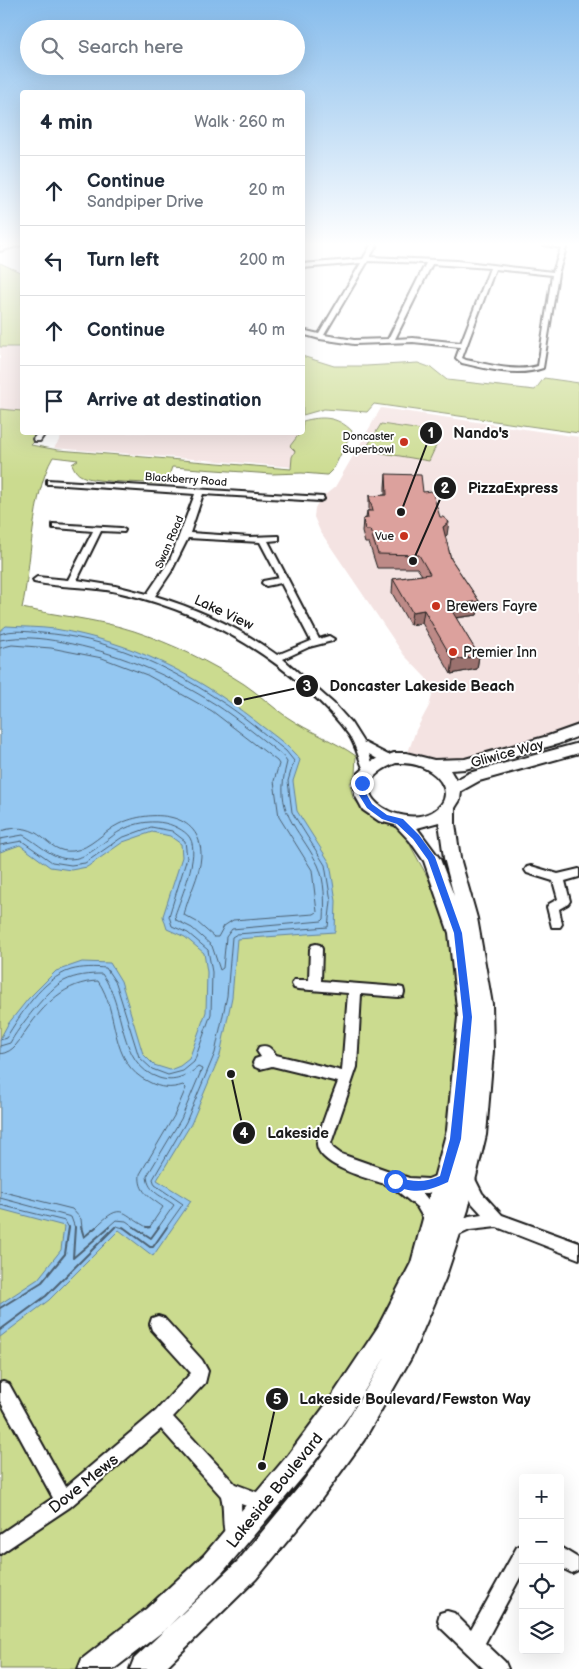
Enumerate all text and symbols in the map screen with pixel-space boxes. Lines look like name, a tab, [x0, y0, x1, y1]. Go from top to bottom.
search box	[20, 20, 305, 75]
icon: search	[38, 34, 66, 62]
text: Search here	[78, 36, 183, 59]
text: 4 min	[40, 110, 93, 135]
text: Walk · 260 m	[194, 113, 285, 132]
text: Continue	[87, 170, 165, 193]
icon: ahead	[40, 177, 68, 205]
text: 20 m	[249, 181, 285, 200]
text: Sandpiper Drive	[87, 193, 203, 212]
icon: left	[40, 247, 68, 275]
text: Turn left	[87, 249, 159, 272]
text: 200 m	[239, 251, 285, 270]
icon: ahead	[40, 317, 68, 345]
text: Continue	[87, 319, 165, 342]
text: 40 m	[248, 321, 285, 340]
icon: arrive	[40, 387, 68, 415]
text: Arrive at destination	[87, 389, 262, 412]
callout: Nando's	[418, 418, 519, 448]
text: 1	[428, 424, 434, 443]
text: Nando's	[453, 424, 509, 443]
place label: Doncaster Superbowl	[342, 430, 395, 456]
marker: Doncaster Superbowl	[398, 436, 410, 448]
street label: Blackberry Road	[144, 470, 228, 489]
callout: PizzaExpress	[433, 473, 568, 503]
text: 2	[441, 479, 450, 498]
text: PizzaExpress	[468, 479, 558, 498]
street label: Swan Road	[153, 514, 186, 570]
place label: Vue	[375, 530, 394, 543]
marker: Vue	[398, 530, 410, 542]
street label: Lake View	[191, 591, 257, 634]
place label: Brewers Fayre	[446, 598, 537, 615]
marker: Brewers Fayre	[430, 600, 442, 612]
place label: Premier Inn	[463, 644, 537, 661]
marker: Premier Inn	[447, 646, 459, 658]
callout: Doncaster Lakeside Beach	[294, 671, 524, 701]
text: 3	[303, 677, 312, 696]
text: Doncaster Lakeside Beach	[330, 677, 514, 696]
street label: Gliwice Way	[469, 735, 546, 771]
route end	[351, 772, 374, 795]
callout: Lakeside	[232, 1118, 339, 1148]
text: 4	[240, 1124, 249, 1143]
text: Lakeside	[267, 1124, 329, 1143]
route start	[384, 1170, 407, 1193]
callout: Lakeside Boulevard/Fewston Way	[264, 1384, 540, 1414]
text: 5	[273, 1390, 282, 1409]
text: Lakeside Boulevard/Fewston Way	[299, 1390, 531, 1409]
street label: Lakeside Boulevard	[223, 1430, 327, 1552]
street label: Dove Mews	[45, 1450, 123, 1518]
map controls	[519, 1474, 564, 1654]
button: +	[519, 1474, 564, 1519]
button: −	[519, 1519, 564, 1564]
button: locate	[519, 1564, 564, 1609]
button: layers	[519, 1609, 564, 1654]

